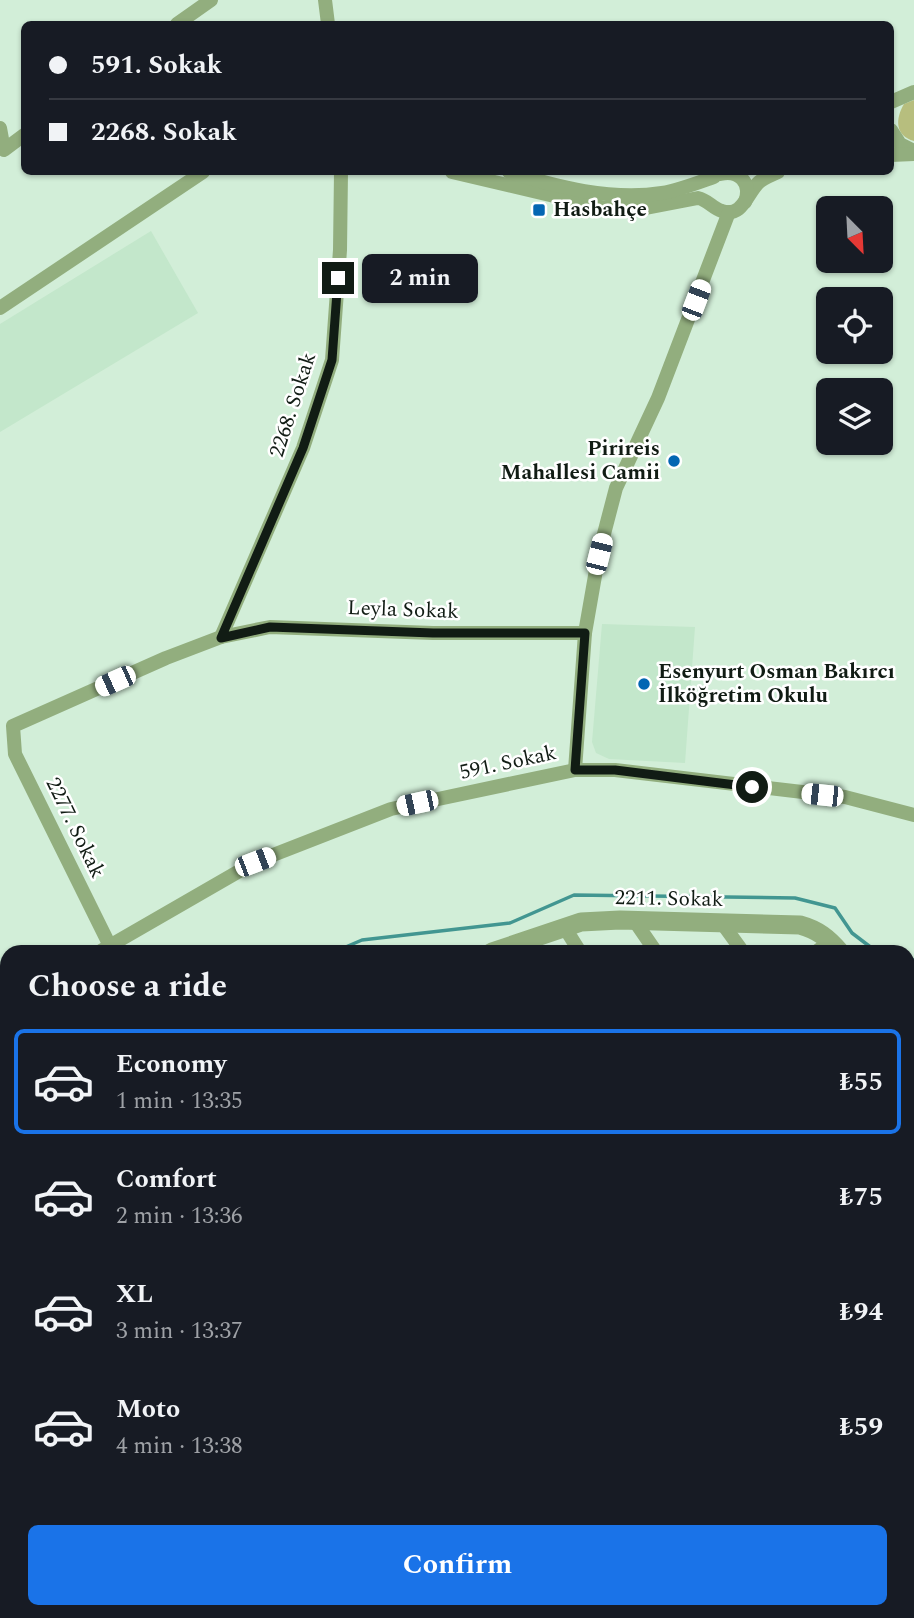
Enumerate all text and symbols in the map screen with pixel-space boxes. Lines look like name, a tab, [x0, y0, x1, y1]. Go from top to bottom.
text: 591. Sokak	[91, 45, 222, 85]
text: 2268. Sokak	[91, 112, 237, 152]
place label: Hasbahçe	[553, 194, 647, 226]
north arrow	[816, 196, 892, 273]
map controls	[816, 196, 893, 455]
marker: Hasbahçe	[531, 202, 547, 218]
callout: 2 min	[362, 254, 478, 302]
text: 2 min	[389, 261, 451, 296]
route end	[322, 262, 354, 294]
car	[679, 277, 714, 323]
button: locate	[816, 287, 893, 364]
street label: 2268. Sokak	[261, 348, 325, 462]
button: layers	[816, 378, 893, 455]
place label: Pirireis Mahallesi Camii	[500, 433, 660, 489]
marker: Pirireis Mahallesi Camii	[666, 453, 682, 469]
car	[584, 531, 615, 577]
street label: Leyla Sokak	[347, 592, 460, 628]
place label: Esenyurt Osman Bakırcı İlköğretim Okulu	[658, 656, 895, 712]
car	[92, 663, 139, 699]
marker: Esenyurt Osman Bakırcı İlköğretim Okulu	[636, 676, 652, 692]
street label: 591. Sokak	[457, 737, 560, 789]
route start	[736, 771, 768, 803]
street label: 2277. Sokak	[37, 772, 113, 884]
car	[801, 782, 844, 808]
car	[395, 788, 440, 818]
car	[232, 845, 279, 879]
street label: 2211. Sokak	[614, 882, 724, 916]
text: Choose a ride	[28, 962, 227, 1011]
text: Economy	[116, 1044, 226, 1084]
icon: car	[32, 1050, 95, 1113]
text: ₺55	[839, 1062, 883, 1102]
text: 1 min · 13:35	[116, 1084, 243, 1119]
text: Comfort	[116, 1159, 217, 1199]
icon: car	[32, 1165, 95, 1228]
text: ₺75	[839, 1177, 883, 1217]
text: 2 min · 13:36	[116, 1199, 243, 1234]
text: XL	[116, 1274, 153, 1314]
icon: car	[32, 1280, 95, 1343]
text: ₺94	[839, 1292, 883, 1332]
text: 3 min · 13:37	[116, 1314, 243, 1349]
text: Moto	[116, 1389, 180, 1429]
icon: car	[32, 1395, 95, 1458]
text: ₺59	[839, 1407, 883, 1447]
text: 4 min · 13:38	[116, 1429, 243, 1464]
button: Confirm	[28, 1525, 887, 1605]

